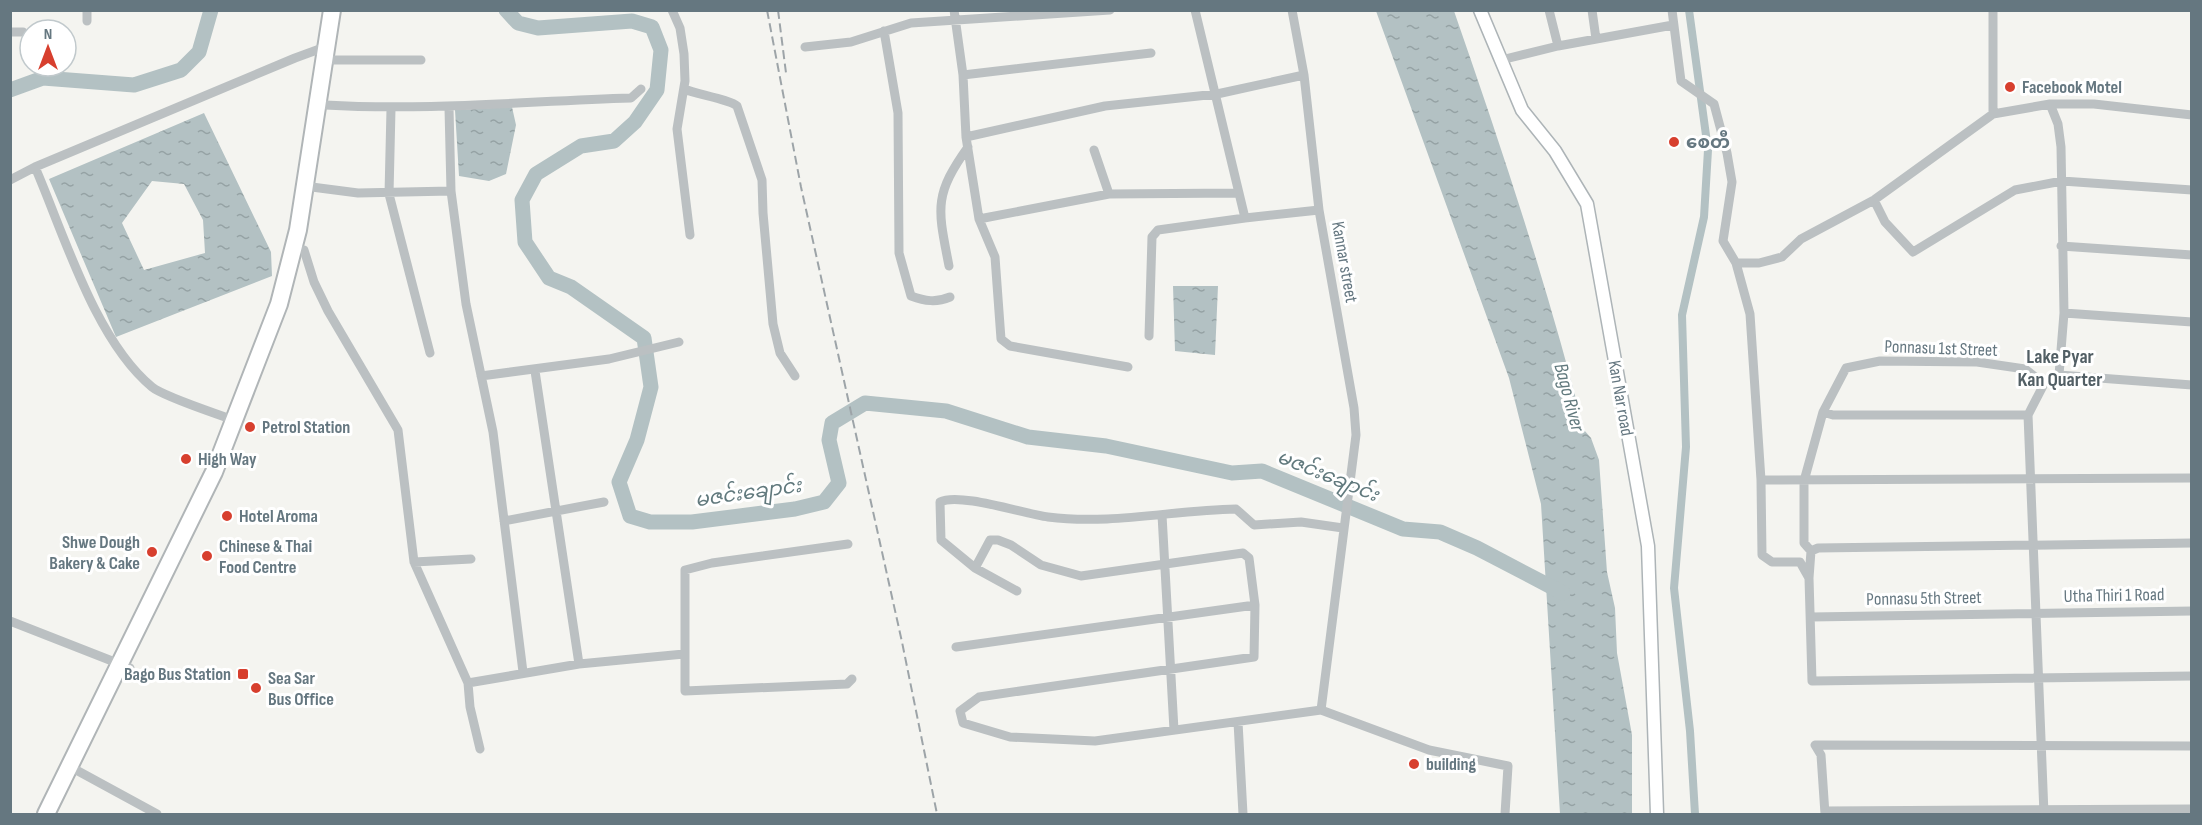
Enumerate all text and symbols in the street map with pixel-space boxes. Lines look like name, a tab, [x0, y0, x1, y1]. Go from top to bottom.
north arrow	[18, 18, 78, 78]
text: N	[44, 25, 52, 44]
place label: Facebook Motel	[2022, 77, 2122, 98]
marker: Facebook Motel	[2003, 80, 2017, 94]
place label: စေတီ	[1686, 130, 1730, 153]
marker: စေတီ	[1667, 135, 1681, 149]
street label: Kannar street	[1327, 220, 1362, 305]
street label: Ponnasu 1st Street	[1884, 336, 1998, 361]
district label: Lake Pyar Kan Quarter	[2018, 345, 2102, 392]
street label: Kan Nar road	[1604, 359, 1637, 438]
water label: Bago River	[1548, 360, 1590, 435]
place label: Petrol Station	[262, 417, 350, 438]
marker: Petrol Station	[243, 420, 257, 434]
water label: မဇင်းချောင်း	[1272, 442, 1384, 511]
place label: High Way	[198, 449, 257, 470]
marker: High Way	[179, 452, 193, 466]
water label: မဇင်းချောင်း	[693, 471, 804, 516]
place label: Hotel Aroma	[239, 506, 318, 527]
marker: Hotel Aroma	[220, 509, 234, 523]
place label: Shwe Dough Bakery & Cake	[49, 532, 140, 574]
place label: Chinese & Thai Food Centre	[219, 536, 312, 578]
marker: Shwe Dough Bakery & Cake	[145, 545, 159, 559]
marker: Chinese & Thai Food Centre	[200, 549, 214, 563]
street label: Utha Thiri 1 Road	[2064, 584, 2164, 607]
street label: Ponnasu 5th Street	[1866, 587, 1982, 610]
place label: Bago Bus Station	[124, 664, 231, 685]
marker: Bago Bus Station	[236, 667, 250, 681]
place label: Sea Sar Bus Office	[268, 668, 334, 710]
marker: Sea Sar Bus Office	[249, 681, 263, 695]
place label: building	[1426, 754, 1476, 775]
marker: building	[1407, 757, 1421, 771]

